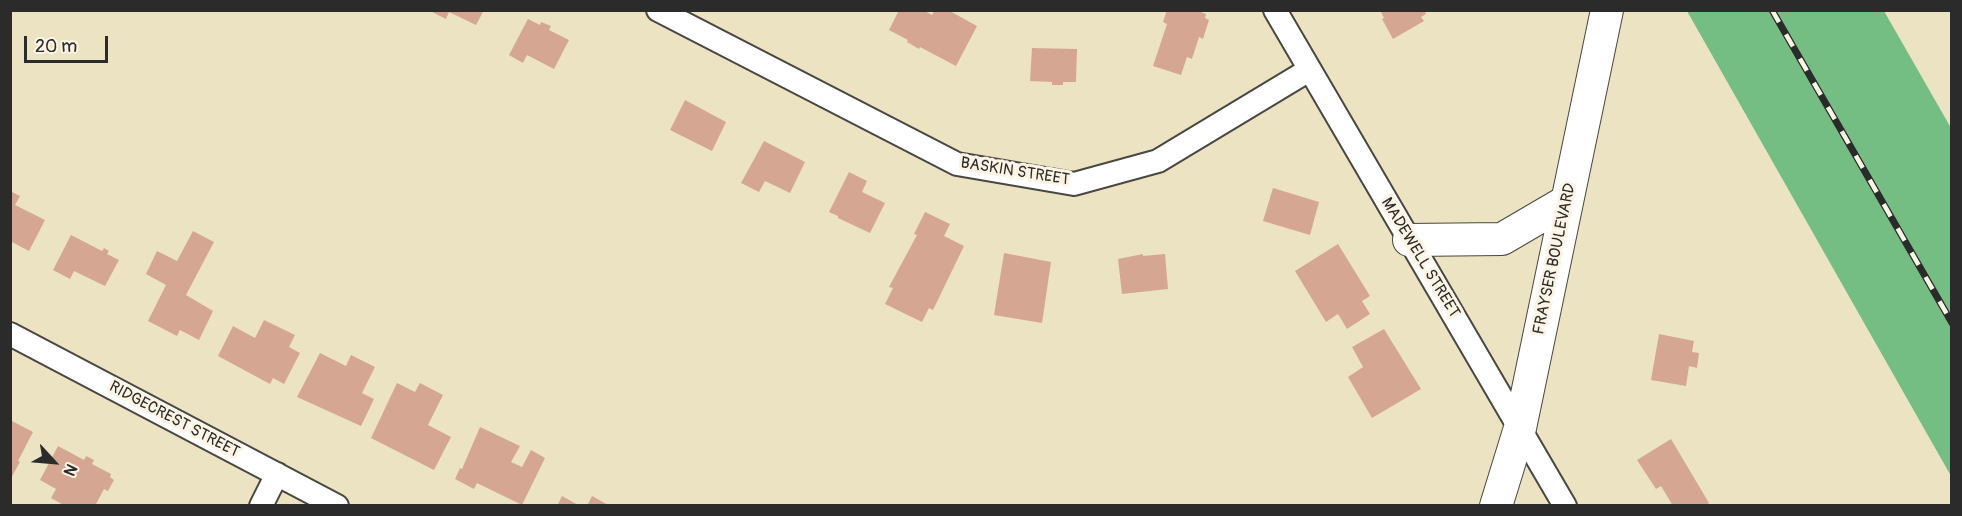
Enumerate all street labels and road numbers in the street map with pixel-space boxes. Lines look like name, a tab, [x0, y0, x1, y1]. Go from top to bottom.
street label: BASKIN STREET	[959, 154, 1071, 190]
street label: FRAYSER BOULEVARD	[1530, 182, 1580, 336]
street label: MADEWELL STREET	[1377, 194, 1463, 322]
street label: RIDGECREST STREET	[106, 378, 242, 462]

